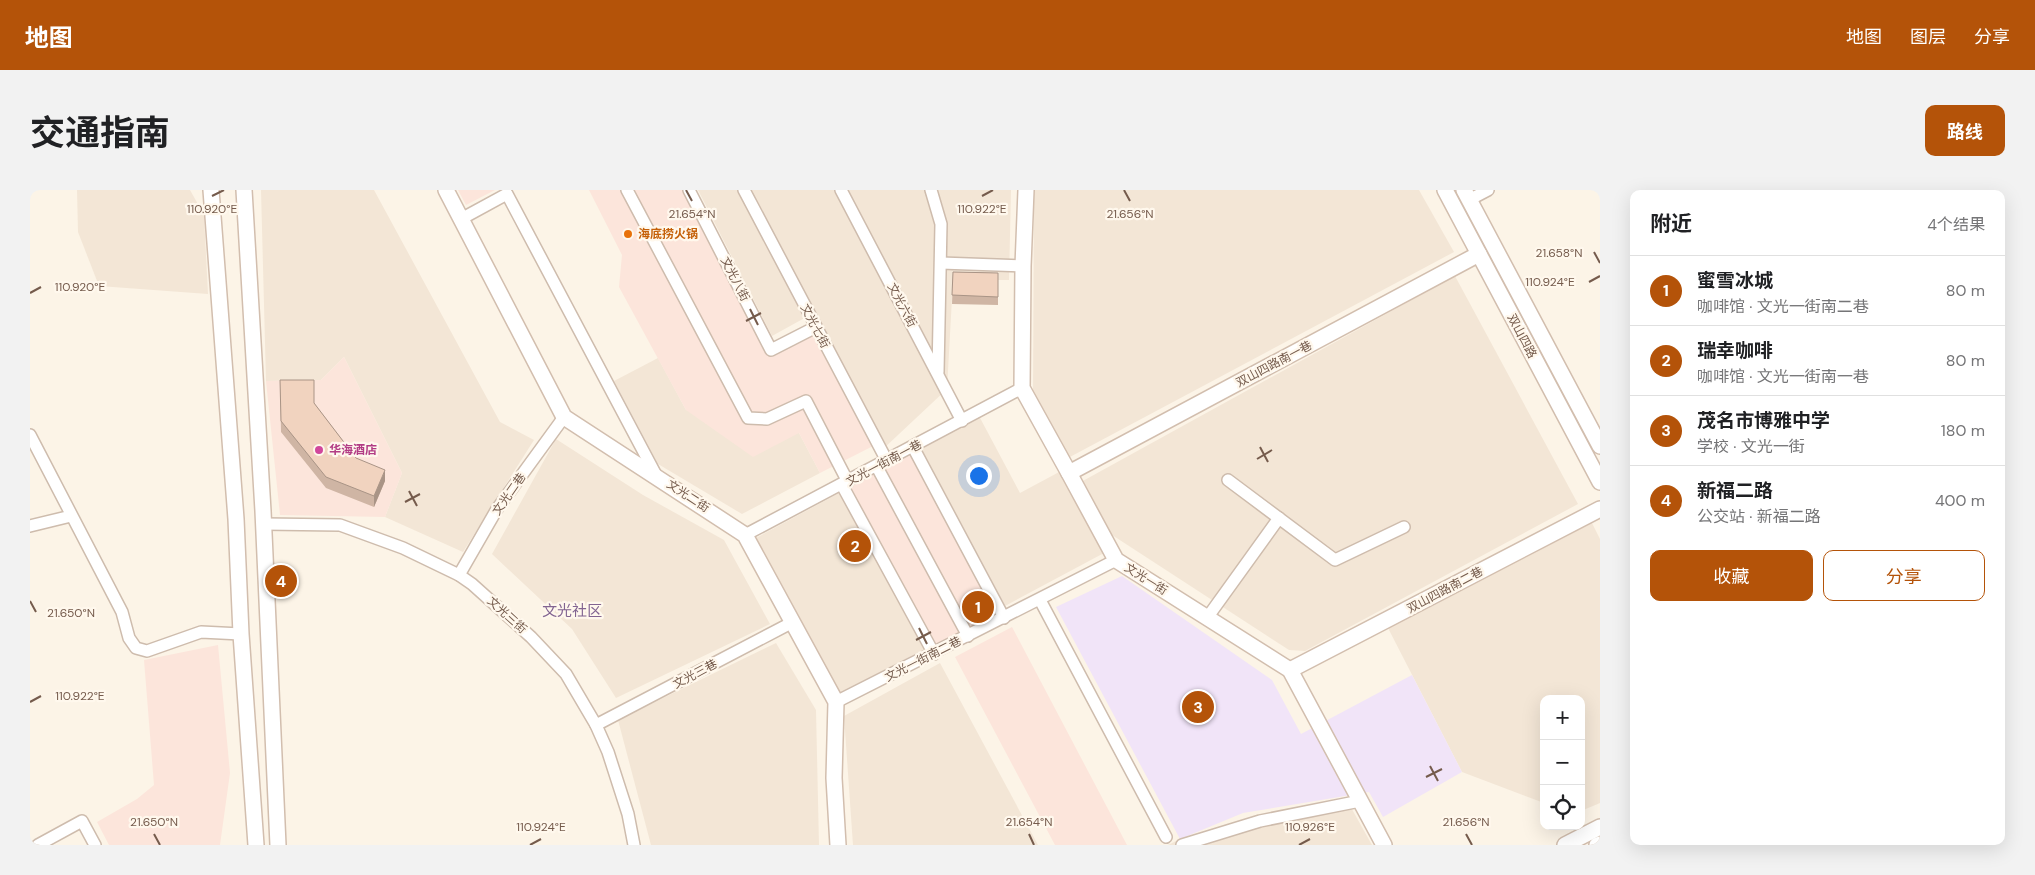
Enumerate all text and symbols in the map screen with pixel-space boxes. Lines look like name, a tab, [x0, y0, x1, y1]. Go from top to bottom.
text: 地图	[25, 22, 73, 53]
text: 地图	[1846, 25, 1882, 49]
text: 图层	[1910, 25, 1946, 49]
text: 分享	[1974, 25, 2010, 49]
button: 路线	[1925, 105, 2005, 156]
text: 交通指南	[30, 110, 170, 156]
text: 110.920°E	[187, 201, 237, 217]
text: 110.922°E	[957, 201, 1007, 217]
text: 21.654°N	[669, 206, 715, 222]
text: 21.656°N	[1106, 206, 1154, 222]
text: 附近	[1650, 210, 1692, 238]
text: 4个结果	[1927, 214, 1985, 235]
place label: 海底捞火锅	[638, 226, 698, 242]
marker: 海底捞火锅	[622, 228, 634, 240]
text: 21.658°N	[1536, 245, 1583, 261]
street label: 文光八街	[717, 254, 753, 304]
text: 蜜雪冰城	[1697, 268, 1773, 293]
text: 110.924°E	[1525, 274, 1575, 290]
text: 110.920°E	[55, 279, 105, 295]
street label: 文光六街	[884, 280, 920, 330]
text: 1	[1663, 280, 1669, 301]
text: 80 m	[1946, 280, 1985, 301]
text: 咖啡馆 · 文光一街南二巷	[1697, 296, 1869, 317]
street label: 文光七街	[797, 301, 833, 351]
street label: 双山四路	[1504, 311, 1540, 361]
street label: 双山四路南一巷	[1233, 337, 1315, 391]
text: 瑞幸咖啡	[1697, 338, 1773, 363]
text: 2	[1661, 350, 1671, 371]
text: 80 m	[1946, 350, 1985, 371]
text: 咖啡馆 · 文光一街南一巷	[1697, 366, 1869, 387]
text: 茂名市博雅中学	[1697, 408, 1830, 433]
text: 3	[1661, 420, 1671, 441]
text: 180 m	[1941, 420, 1985, 441]
street label: 文光一街南一巷	[843, 436, 925, 490]
text: 学校 · 文光一街	[1697, 436, 1805, 457]
place label: 华海酒店	[329, 442, 377, 458]
marker: 华海酒店	[313, 444, 325, 456]
your location	[966, 463, 992, 489]
street label: 文光二巷	[489, 470, 529, 518]
street label: 文光二街	[664, 476, 712, 516]
text: 新福二路	[1697, 478, 1773, 503]
text: 4	[1661, 490, 1671, 511]
text: 400 m	[1935, 490, 1985, 511]
text: 公交站 · 新福二路	[1697, 506, 1821, 527]
pin: 2	[839, 527, 871, 565]
button: 收藏	[1650, 550, 1813, 601]
button: 分享	[1823, 550, 1985, 601]
street label: 文光一街	[1121, 559, 1171, 599]
pin: 4	[265, 562, 297, 600]
street label: 双山四路南二巷	[1404, 563, 1486, 617]
pin: 1	[962, 588, 994, 626]
street label: 文光三街	[484, 593, 530, 637]
district label: 文光社区	[542, 601, 602, 621]
text: 21.650°N	[47, 605, 95, 621]
street label: 文光一街南二巷	[882, 633, 964, 685]
street label: 文光三巷	[670, 656, 720, 692]
text: 110.922°E	[55, 688, 105, 704]
pin: 3	[1182, 688, 1214, 726]
map controls	[1540, 695, 1585, 830]
button: +	[1540, 695, 1585, 740]
button: −	[1540, 740, 1585, 785]
button: locate	[1540, 785, 1585, 830]
text: 21.650°N	[130, 814, 178, 830]
text: 21.654°N	[1006, 814, 1052, 830]
text: 21.656°N	[1442, 814, 1490, 830]
text: 110.924°E	[516, 819, 566, 835]
text: 110.926°E	[1285, 819, 1335, 835]

